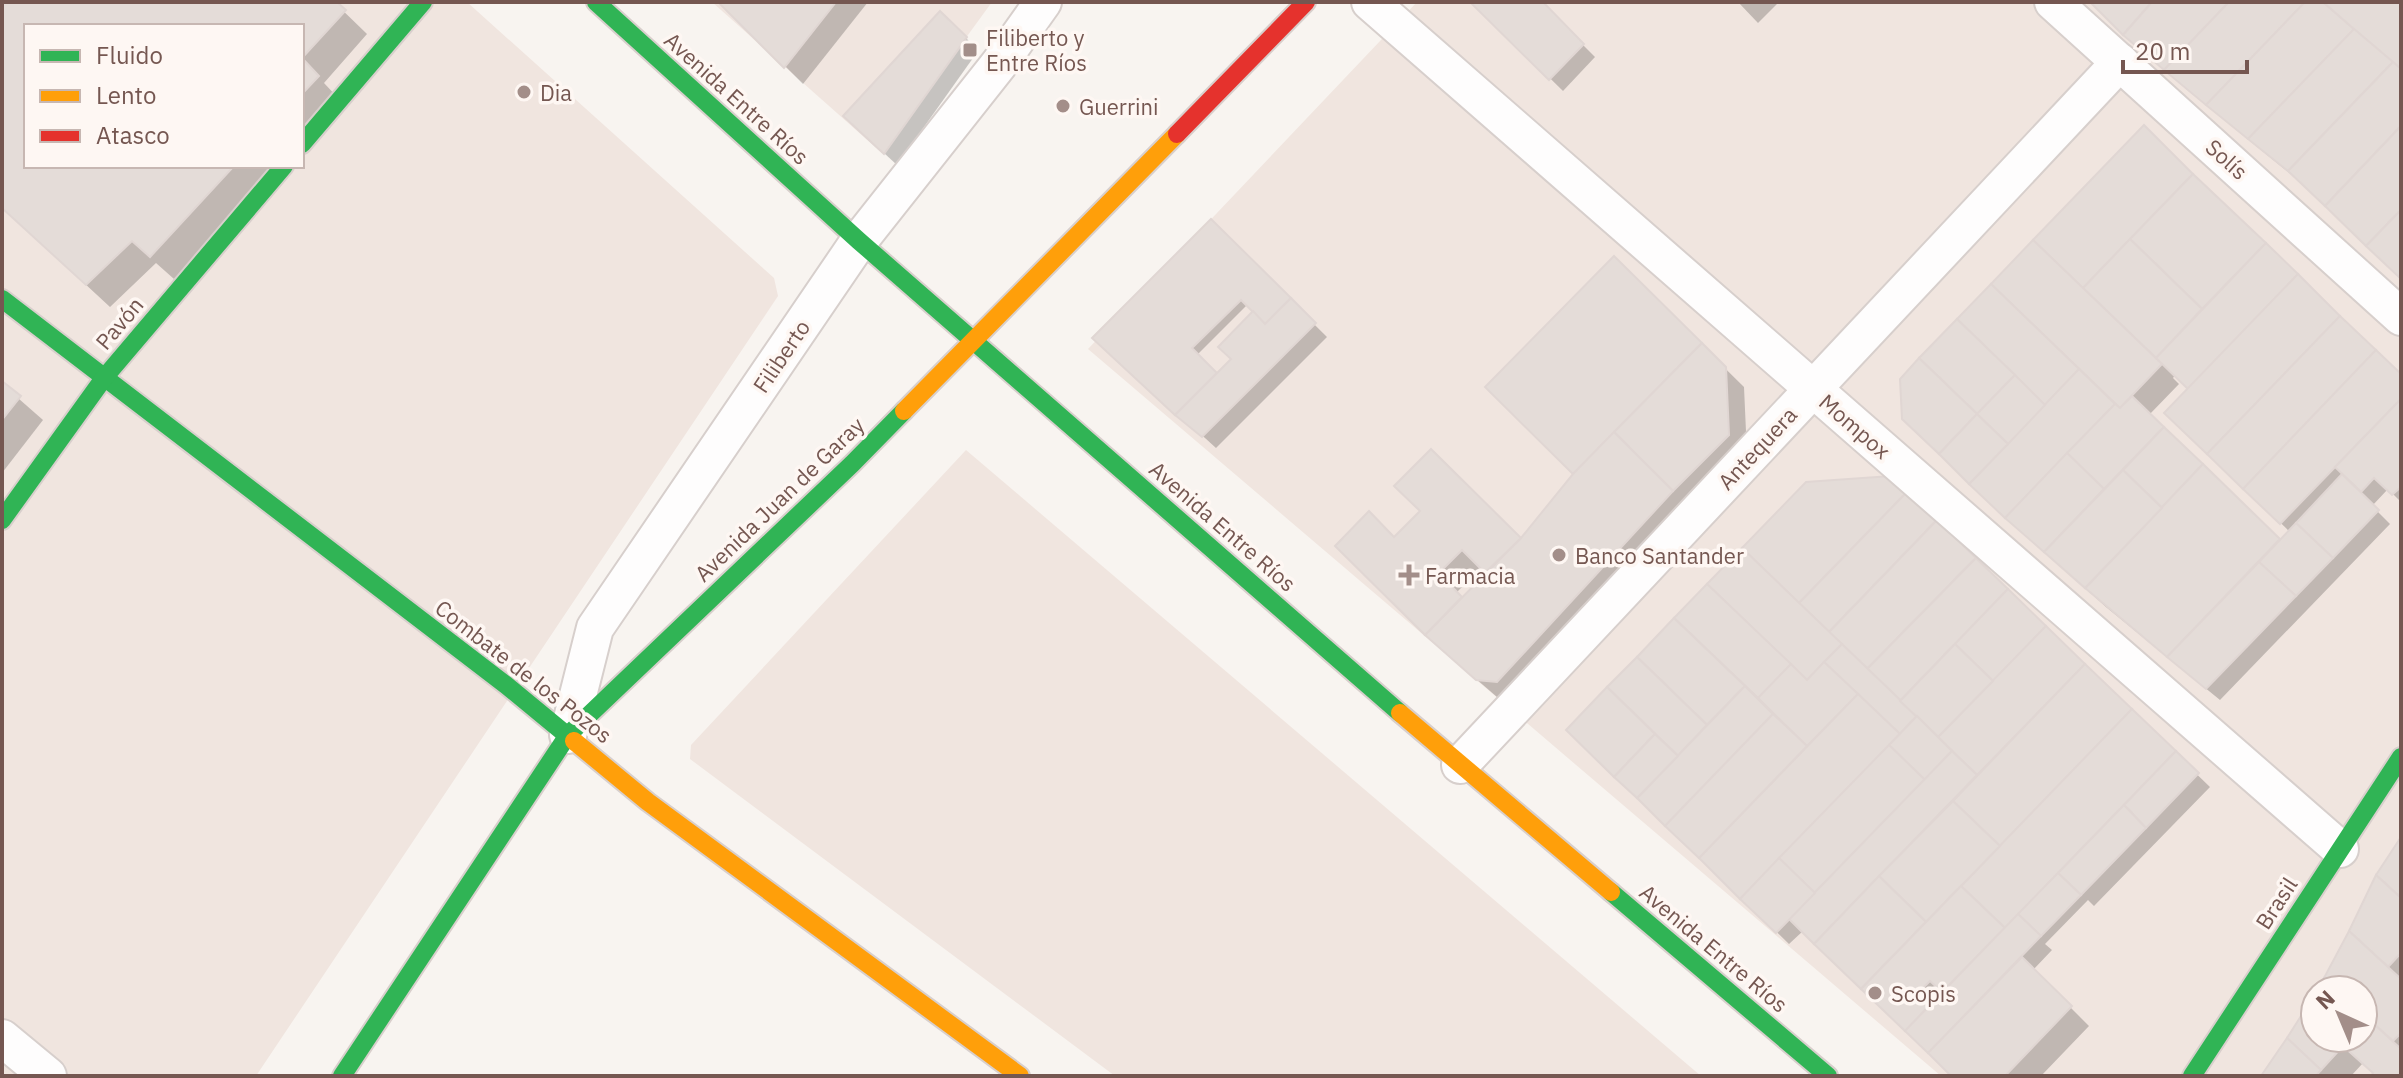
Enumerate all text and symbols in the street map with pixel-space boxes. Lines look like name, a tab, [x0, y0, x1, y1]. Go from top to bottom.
place label: Filiberto y Entre Ríos	[986, 23, 1087, 77]
legend	[24, 24, 304, 168]
scale bar	[2123, 24, 2247, 74]
street label: Avenida Entre Ríos	[659, 25, 815, 171]
text: 20 m	[2135, 35, 2190, 67]
text: Fluido	[96, 39, 163, 71]
marker: Filiberto y Entre Ríos	[961, 41, 979, 59]
place label: Dia	[540, 78, 572, 107]
text: Lento	[96, 79, 156, 111]
marker: Dia	[515, 83, 533, 101]
place label: Guerrini	[1079, 92, 1159, 121]
marker: Guerrini	[1054, 97, 1072, 115]
text: Atasco	[96, 119, 170, 151]
street label: Solís	[2200, 132, 2254, 186]
street label: Pavón	[89, 291, 149, 355]
street label: Filiberto	[746, 314, 816, 398]
street label: Mompox	[1813, 387, 1897, 465]
street label: Antequera	[1711, 400, 1803, 496]
street label: Avenida Juan de Garay	[688, 410, 870, 588]
street label: Avenida Entre Ríos	[1144, 454, 1302, 598]
place label: Banco Santander	[1575, 541, 1744, 570]
marker: Banco Santander	[1550, 546, 1568, 564]
place label: Farmacia	[1425, 561, 1516, 590]
marker: Farmacia	[1400, 566, 1418, 584]
street label: Combate de los Pozos	[430, 593, 618, 749]
street label: Brasil	[2249, 871, 2303, 935]
street label: Avenida Entre Ríos	[1634, 877, 1794, 1019]
north arrow	[2299, 974, 2379, 1054]
place label: Scopis	[1891, 979, 1956, 1008]
text: N	[2309, 983, 2341, 1015]
marker: Scopis	[1866, 984, 1884, 1002]

